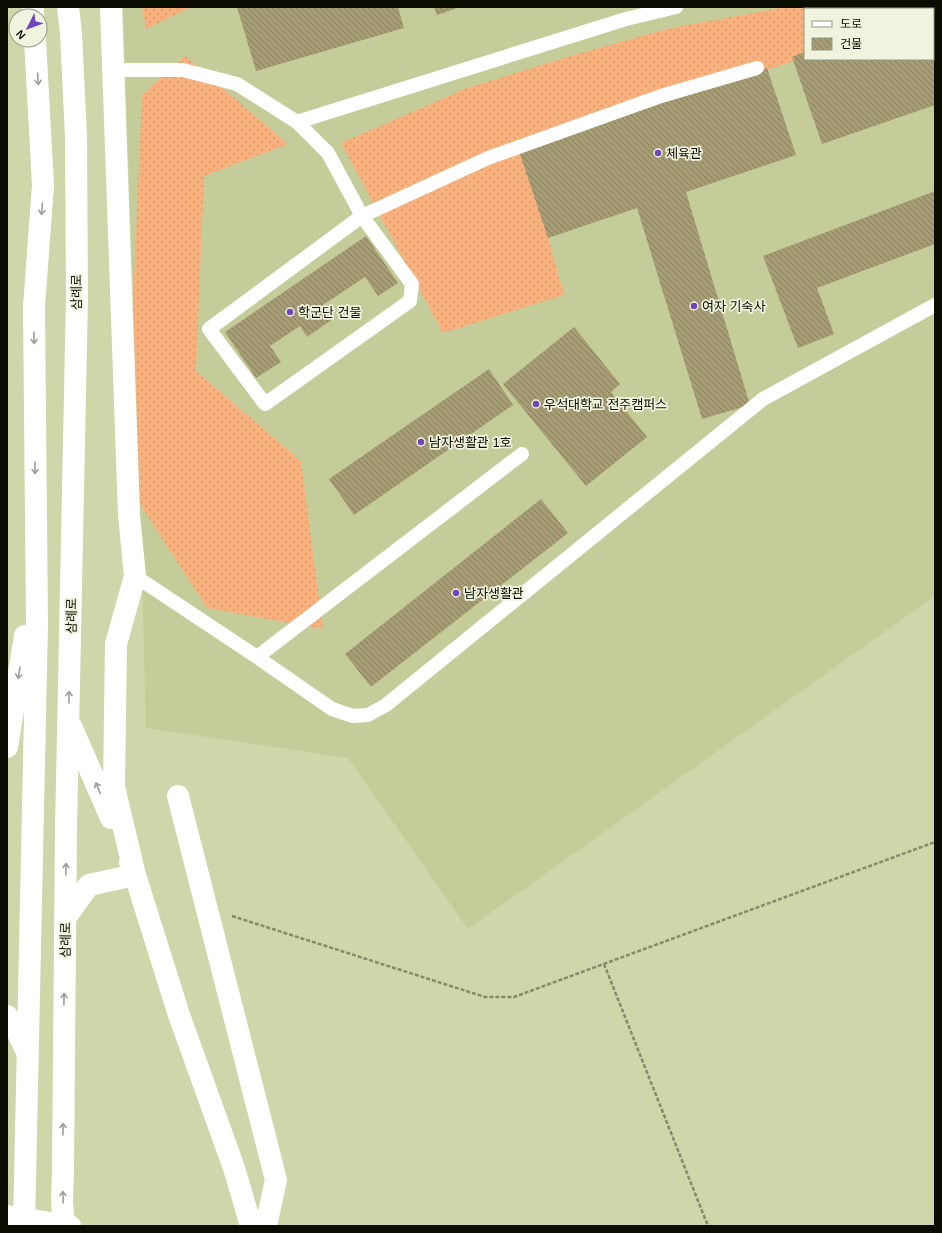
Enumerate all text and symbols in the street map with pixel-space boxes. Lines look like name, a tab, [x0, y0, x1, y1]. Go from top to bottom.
north arrow	[8, 8, 48, 48]
legend	[804, 8, 934, 60]
text: 도로	[840, 17, 862, 31]
text: N	[13, 28, 28, 42]
text: 건물	[840, 37, 862, 51]
one-way arrow	[34, 72, 41, 85]
place label: 체육관	[666, 146, 702, 161]
marker: 체육관	[653, 148, 663, 158]
one-way arrow	[38, 202, 45, 215]
street label: 삼례로	[69, 274, 84, 310]
place label: 여자 기숙사	[702, 299, 765, 314]
marker: 여자 기숙사	[689, 301, 699, 311]
place label: 학군단 건물	[298, 305, 361, 320]
marker: 학군단 건물	[285, 307, 295, 317]
one-way arrow	[30, 331, 38, 344]
place label: 우석대학교 전주캠퍼스	[544, 397, 667, 412]
marker: 우석대학교 전주캠퍼스	[531, 399, 541, 409]
place label: 남자생활관 1호	[429, 435, 512, 450]
marker: 남자생활관 1호	[416, 437, 426, 447]
one-way arrow	[32, 461, 39, 474]
place label: 남자생활관	[464, 586, 524, 601]
marker: 남자생활관	[451, 588, 461, 598]
street label: 삼례로	[64, 598, 79, 634]
one-way arrow	[15, 666, 23, 679]
one-way arrow	[65, 691, 73, 704]
one-way arrow	[93, 782, 101, 794]
one-way arrow	[62, 863, 70, 876]
street label: 삼례로	[58, 922, 73, 958]
one-way arrow	[61, 993, 68, 1006]
one-way arrow	[59, 1123, 67, 1136]
one-way arrow	[59, 1191, 67, 1204]

